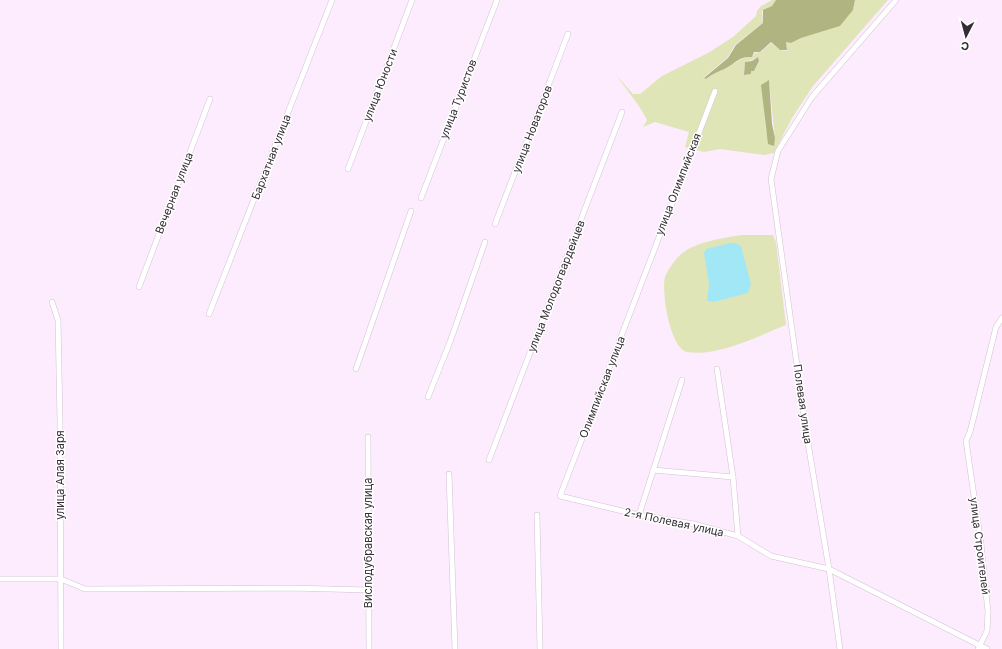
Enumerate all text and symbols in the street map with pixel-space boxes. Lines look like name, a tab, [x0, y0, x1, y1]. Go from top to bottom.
north arrow	[946, 16, 986, 56]
text: С	[960, 39, 970, 53]
street label: улица Юности	[360, 47, 400, 123]
street label: улица Туристов	[436, 57, 480, 141]
street label: улица Новаторов	[509, 83, 555, 175]
street label: Бархатная улица	[248, 112, 294, 202]
street label: улица Олимпийская	[652, 131, 704, 237]
street label: Вечерная улица	[152, 150, 196, 236]
street label: улица Молодогвардейцев	[524, 218, 588, 354]
street label: Олимпийская улица	[576, 334, 628, 440]
street label: Полевая улица	[790, 363, 816, 445]
street label: улица Алая Заря	[53, 430, 67, 520]
street label: Вислодубравская улица	[361, 478, 375, 608]
street label: улица Строителей	[967, 496, 993, 596]
street label: 2-я Полевая улица	[623, 505, 725, 539]

